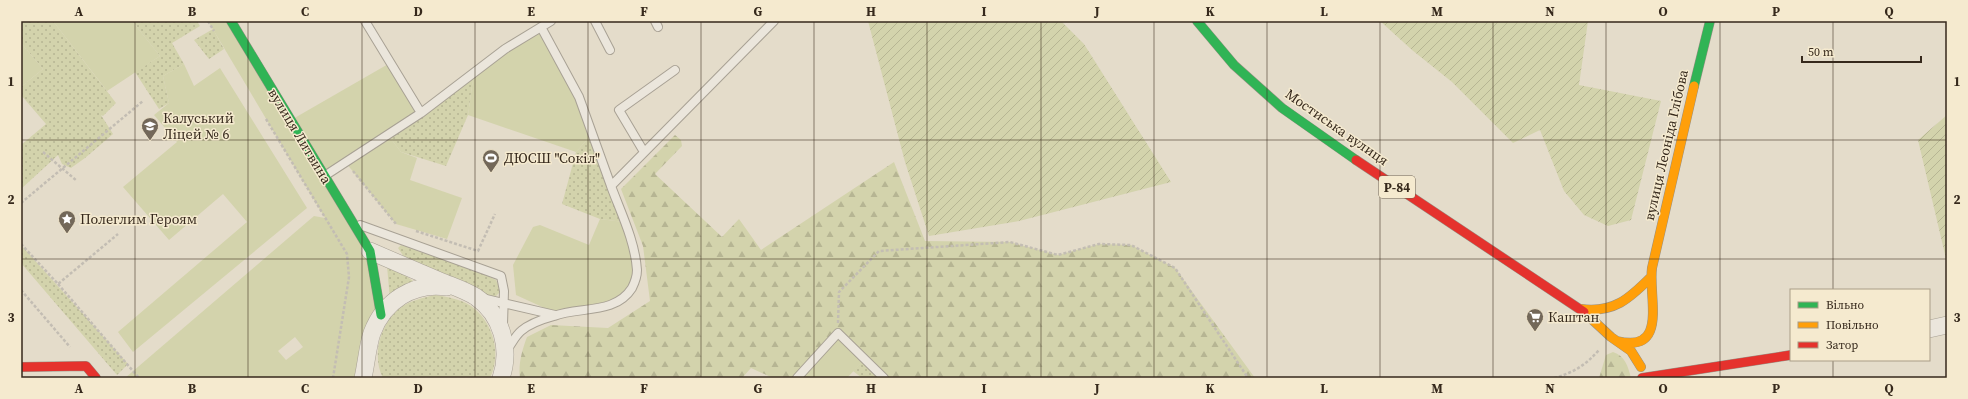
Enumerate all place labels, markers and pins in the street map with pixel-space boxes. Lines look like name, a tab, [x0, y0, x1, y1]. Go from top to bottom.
place label: Калуський Ліцей № 6	[163, 108, 234, 144]
school or university icon: Калуський Ліцей № 6	[140, 116, 160, 141]
sports icon: ДЮСШ "Сокіл"	[481, 148, 501, 173]
place label: ДЮСШ "Сокіл"	[504, 148, 600, 168]
place icon: Полеглим Героям	[57, 209, 77, 234]
place label: Полеглим Героям	[80, 209, 197, 229]
supermarket icon: Каштан	[1525, 307, 1545, 332]
place label: Каштан	[1548, 307, 1599, 327]

